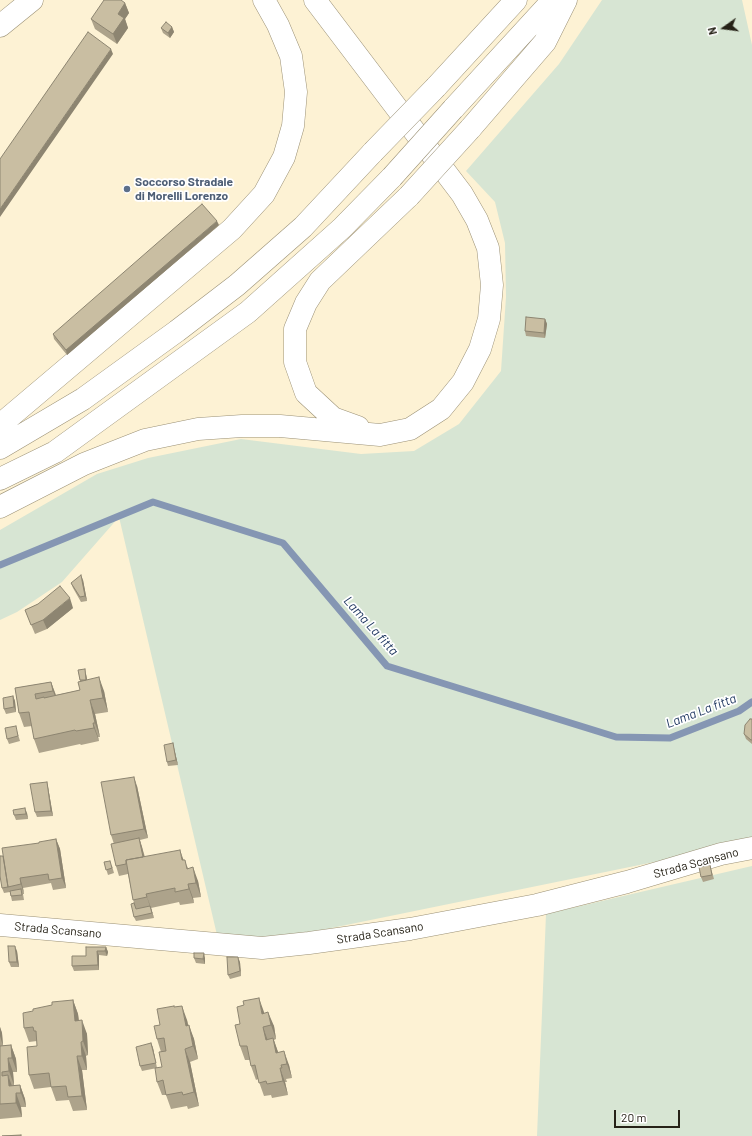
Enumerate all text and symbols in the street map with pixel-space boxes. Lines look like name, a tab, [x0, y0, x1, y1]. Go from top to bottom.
north arrow	[704, 8, 744, 48]
text: N	[705, 26, 719, 36]
place label: Soccorso Stradale di Morelli Lorenzo	[135, 175, 233, 203]
marker: Soccorso Stradale di Morelli Lorenzo	[122, 184, 132, 194]
water label: Lama La fitta	[340, 593, 402, 659]
water label: Lama La fitta	[664, 690, 738, 732]
street label: Strada Scansano	[652, 845, 740, 881]
street label: Strada Scansano	[14, 919, 102, 941]
street label: Strada Scansano	[336, 919, 424, 947]
scale bar	[616, 1102, 682, 1128]
text: 20 m	[621, 1110, 647, 1124]

